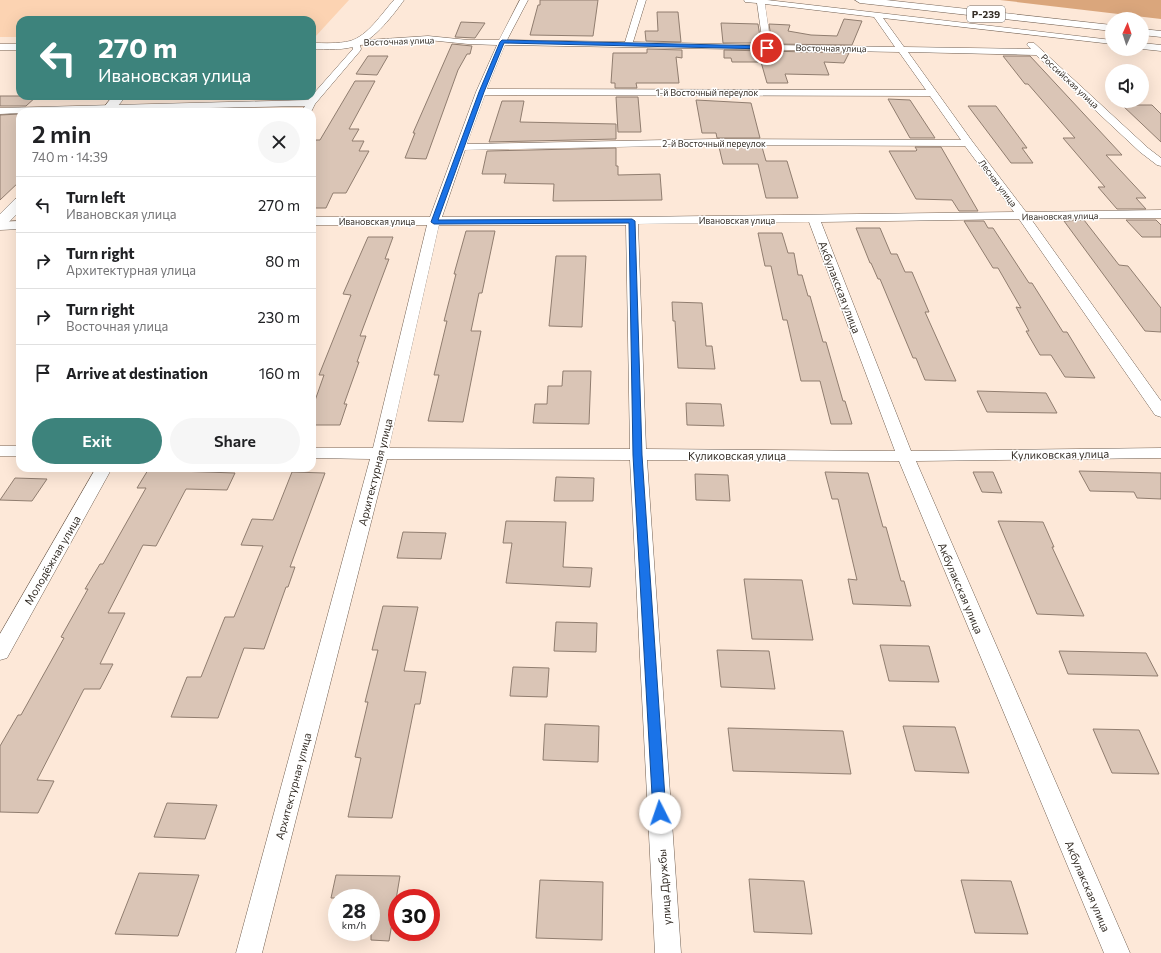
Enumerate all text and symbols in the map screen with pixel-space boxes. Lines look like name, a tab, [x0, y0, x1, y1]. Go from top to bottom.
road number: Р-239	[967, 6, 1005, 22]
north arrow	[1105, 12, 1149, 56]
map controls	[1105, 12, 1149, 108]
text: 270 m	[98, 30, 177, 64]
pin	[750, 31, 784, 65]
icon: left	[32, 32, 84, 84]
street label: Восточная улица	[363, 34, 435, 48]
icon: arrive	[756, 37, 778, 59]
street label: Восточная улица	[795, 42, 867, 54]
street label: Российская улица	[1039, 51, 1101, 111]
text: Ивановская улица	[98, 64, 251, 86]
button: sound	[1105, 64, 1149, 108]
street label: 1-й Восточный переулок	[656, 87, 758, 98]
text: 2 min	[32, 119, 91, 148]
button: close	[258, 121, 300, 163]
street label: 2-й Восточный переулок	[662, 138, 766, 149]
text: 740 m · 14:39	[32, 149, 108, 165]
street label: Лесная улица	[977, 157, 1020, 209]
text: Turn left	[66, 188, 125, 206]
icon: left	[32, 194, 54, 216]
text: 270 m	[258, 196, 300, 214]
text: Ивановская улица	[66, 206, 177, 222]
street label: Ивановская улица	[1022, 210, 1099, 222]
street label: Ивановская улица	[699, 215, 776, 226]
street label: Ивановская улица	[339, 216, 416, 227]
street label: Акбулакская улица	[816, 239, 864, 335]
text: Turn right	[66, 244, 135, 262]
icon: right	[32, 250, 54, 272]
text: 80 m	[265, 252, 300, 270]
text: Архитектурная улица	[66, 262, 196, 278]
text: Turn right	[66, 300, 135, 318]
icon: right	[32, 306, 54, 328]
text: 230 m	[257, 308, 300, 326]
text: Восточная улица	[66, 318, 168, 334]
icon: arrive	[32, 362, 54, 384]
text: Arrive at destination	[66, 364, 208, 382]
text: 160 m	[259, 364, 300, 382]
street label: Архитектурная улица	[355, 417, 395, 527]
button: Exit	[32, 418, 162, 464]
button: Share	[170, 418, 300, 464]
street label: Куликовская улица	[1011, 447, 1109, 461]
street label: Куликовская улица	[688, 449, 786, 462]
street label: Молодёжная улица	[21, 513, 83, 607]
street label: Акбулакская улица	[936, 540, 986, 636]
street label: Архитектурная улица	[272, 731, 314, 841]
position arrow	[639, 792, 681, 834]
street label: Акбулакская улица	[1063, 838, 1113, 934]
street label: улица Дружбы	[655, 849, 673, 925]
speed limit sign: 30	[388, 889, 440, 941]
text: 28	[342, 898, 366, 922]
text: km/h	[342, 919, 366, 931]

